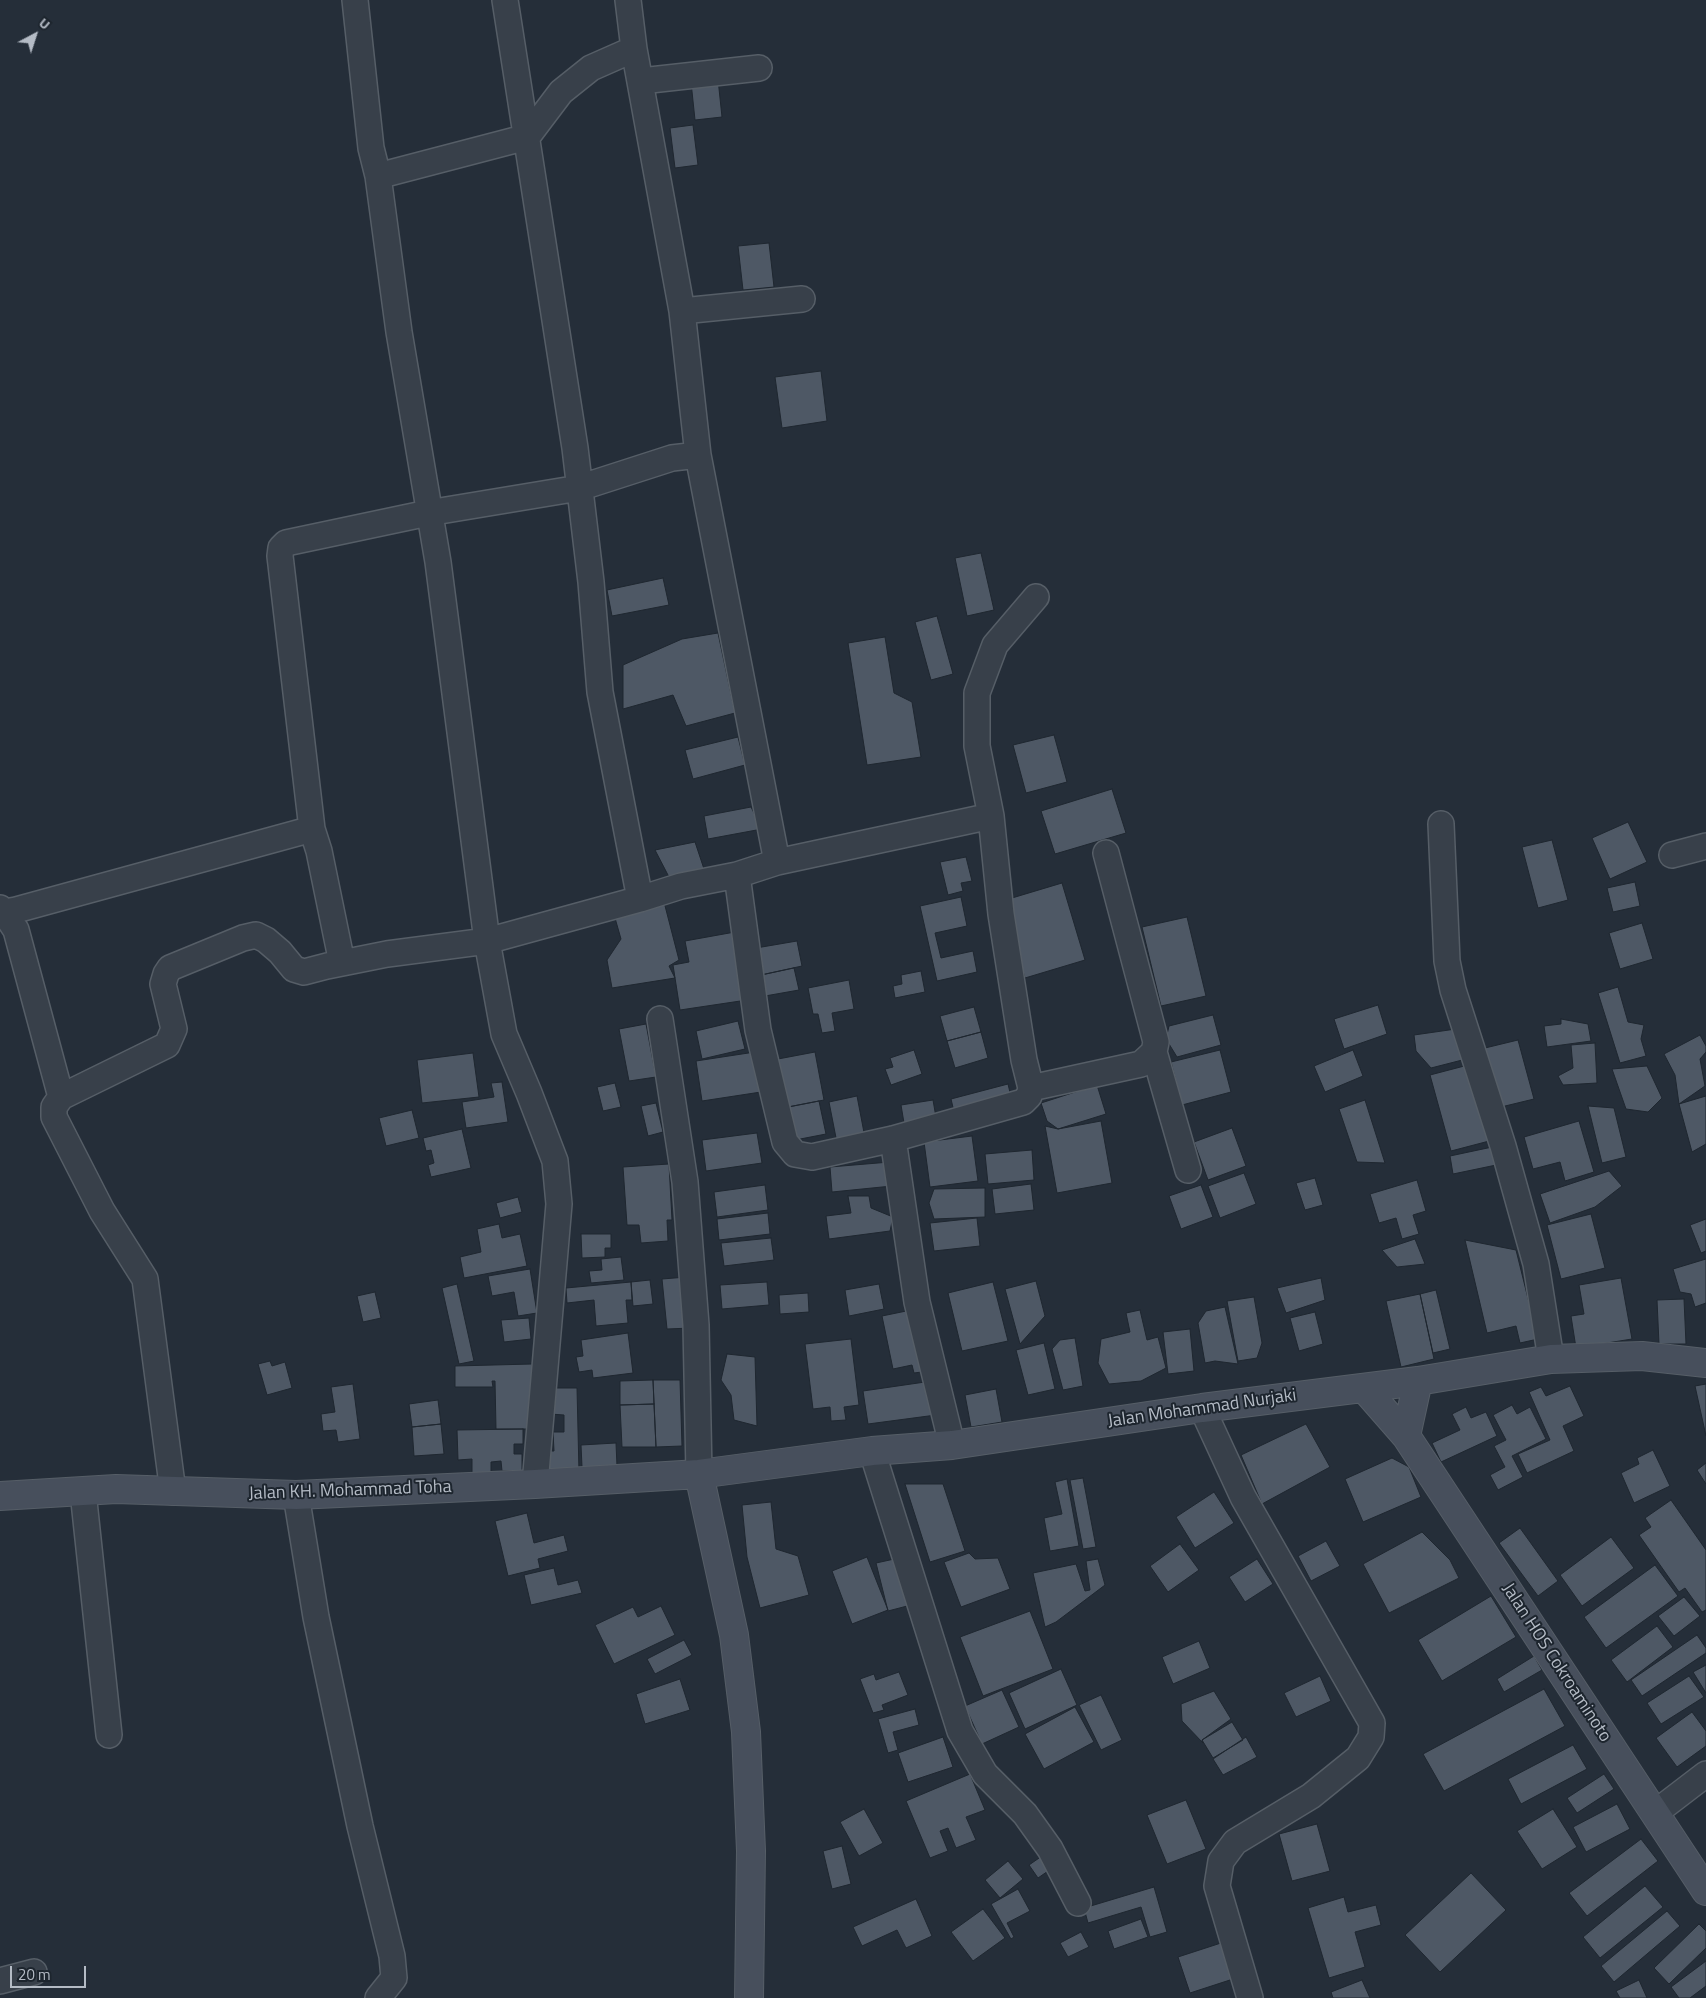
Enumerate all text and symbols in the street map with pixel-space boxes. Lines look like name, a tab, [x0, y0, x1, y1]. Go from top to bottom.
north arrow	[10, 10, 60, 60]
text: U	[35, 12, 55, 34]
street label: Jalan Mohammad Nurjaki	[1106, 1385, 1298, 1433]
street label: Jalan KH. Mohammad Toha	[248, 1477, 452, 1505]
street label: Jalan HOS Cokroaminoto	[1497, 1580, 1615, 1746]
scale bar	[12, 1956, 89, 1988]
text: 20 m	[18, 1963, 51, 1986]

